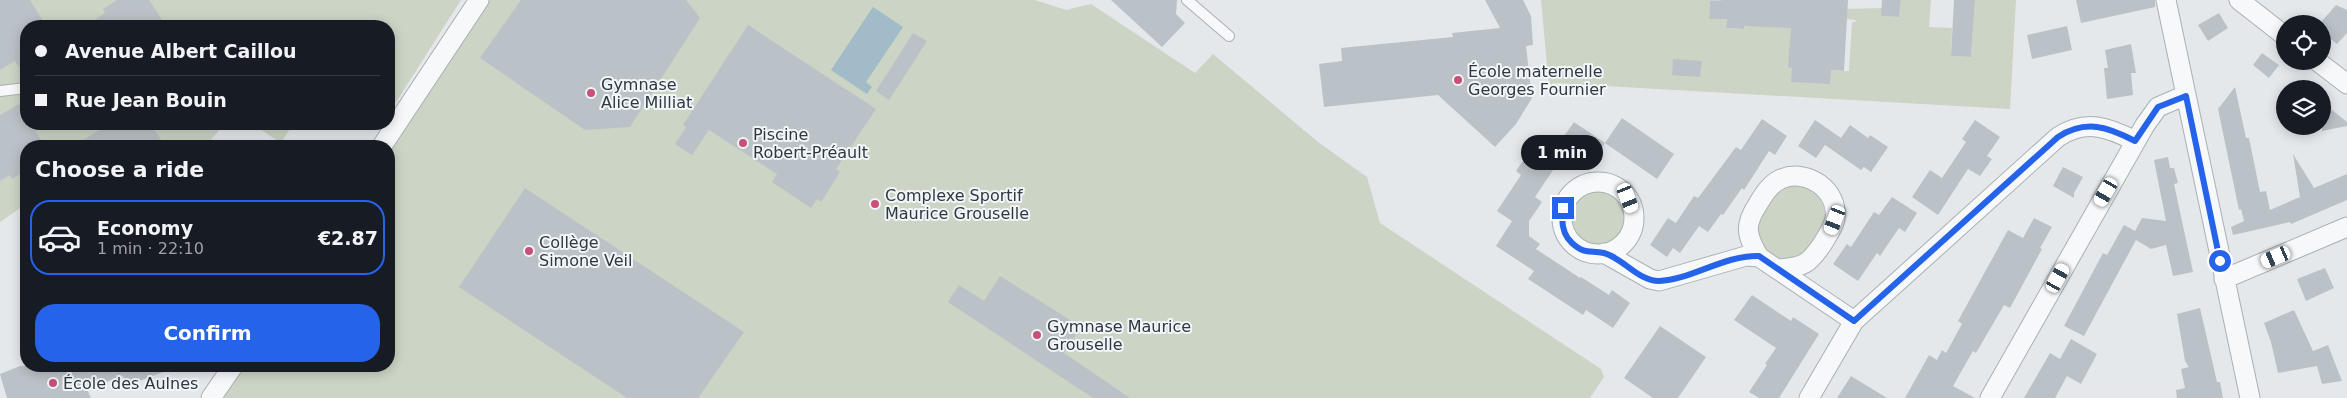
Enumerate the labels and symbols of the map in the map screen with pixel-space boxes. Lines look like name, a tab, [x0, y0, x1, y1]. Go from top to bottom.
place label: École maternelle Georges Fournier	[1468, 62, 1606, 99]
marker: École maternelle Georges Fournier	[1452, 74, 1464, 86]
place label: Gymnase Alice Milliat	[601, 75, 692, 112]
marker: Gymnase Alice Milliat	[585, 87, 597, 99]
place label: Piscine Robert-Préault	[753, 125, 868, 162]
callout: 1 min	[1522, 136, 1604, 170]
marker: Piscine Robert-Préault	[737, 137, 749, 149]
car	[2092, 175, 2119, 209]
car	[1615, 181, 1640, 215]
place label: Complexe Sportif Maurice Grouselle	[885, 186, 1029, 223]
route end	[1552, 197, 1574, 219]
marker: Complexe Sportif Maurice Grouselle	[869, 198, 881, 210]
car	[1822, 203, 1847, 237]
place label: Collège Simone Veil	[539, 233, 632, 270]
car	[2259, 244, 2292, 270]
marker: Collège Simone Veil	[523, 245, 535, 257]
route start	[2209, 250, 2231, 272]
car	[2044, 261, 2071, 295]
place label: Gymnase Maurice Grouselle	[1047, 317, 1191, 354]
marker: Gymnase Maurice Grouselle	[1031, 329, 1043, 341]
place label: École des Aulnes	[63, 374, 198, 393]
marker: École des Aulnes	[47, 377, 59, 389]

